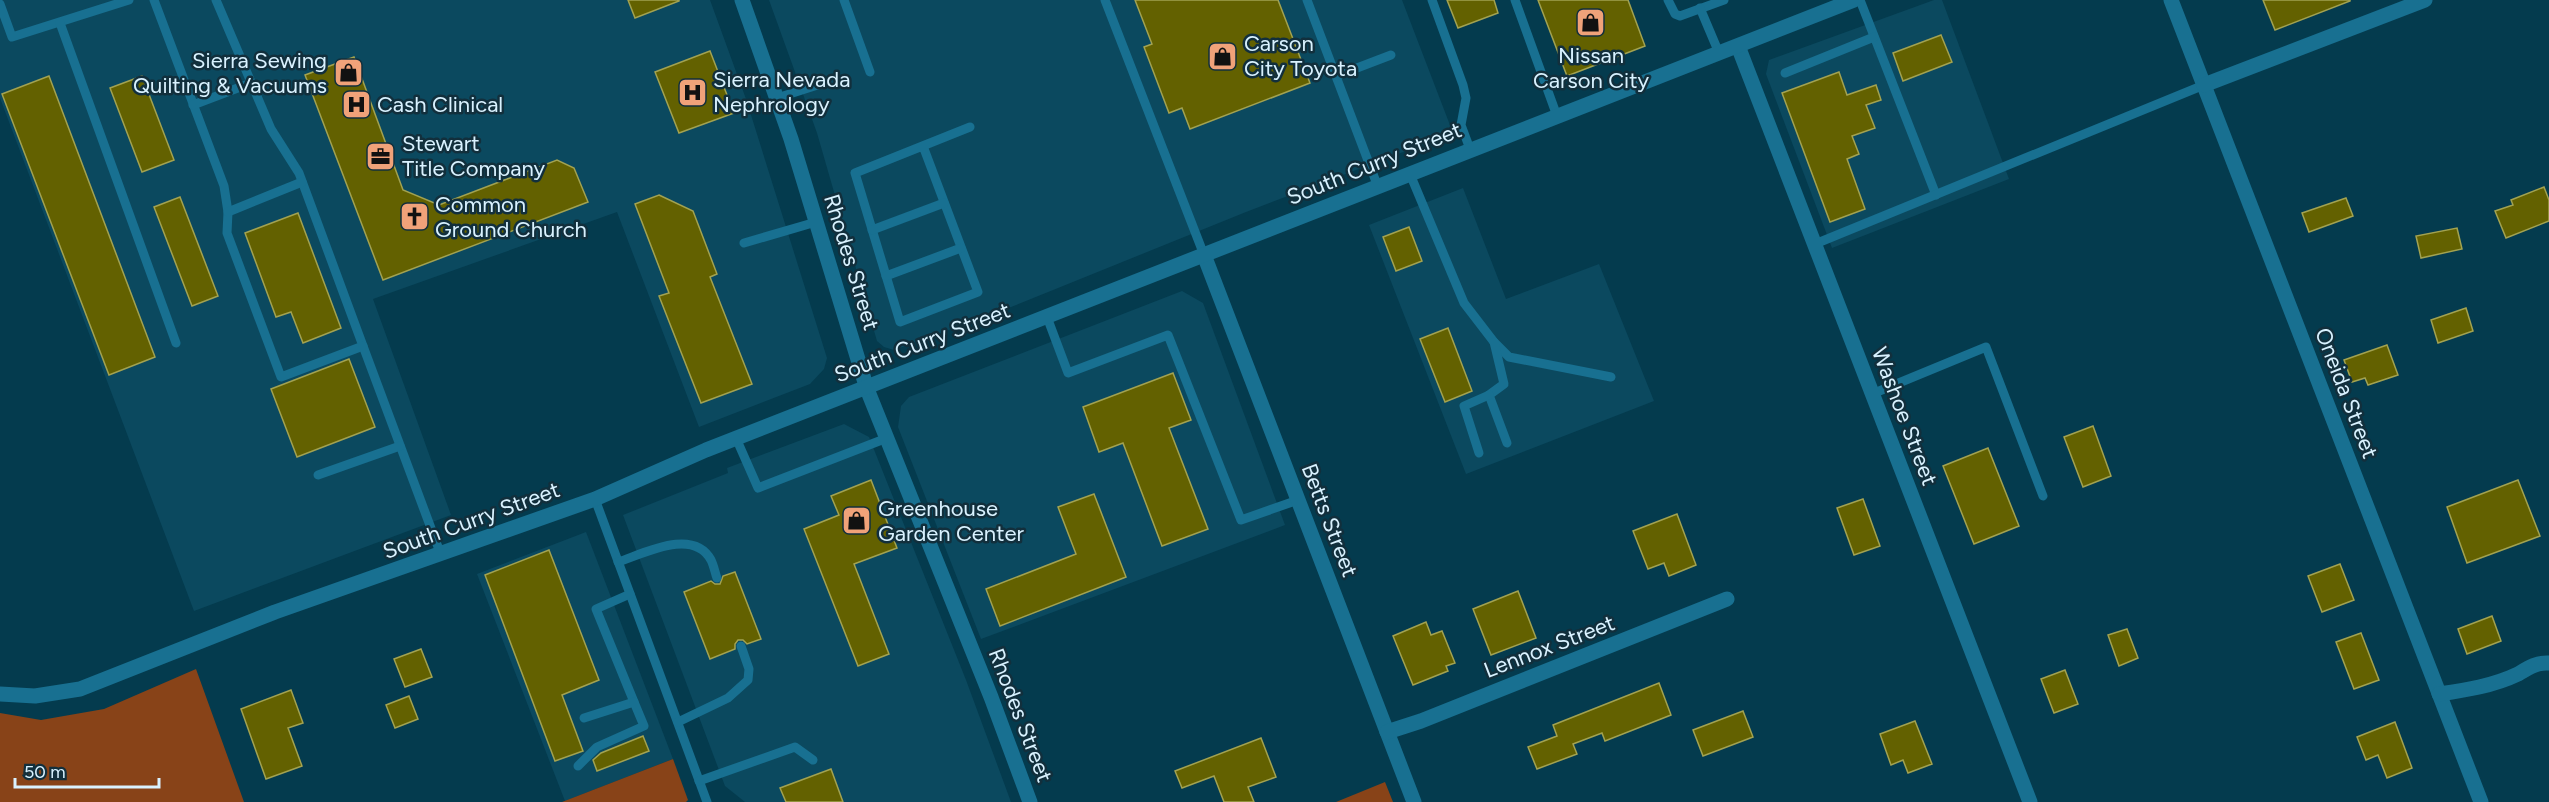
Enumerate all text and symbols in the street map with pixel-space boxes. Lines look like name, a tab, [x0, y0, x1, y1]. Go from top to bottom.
shop icon: Nissan Carson City	[1575, 7, 1607, 39]
place label: Carson City Toyota	[1244, 30, 1357, 82]
shop icon: Carson City Toyota	[1207, 40, 1239, 72]
place label: Nissan Carson City	[1533, 42, 1649, 94]
place label: Sierra Sewing Quilting & Vacuums	[133, 47, 327, 99]
shop icon: Sierra Sewing Quilting & Vacuums	[332, 57, 364, 89]
place label: Sierra Nevada Nephrology	[713, 66, 850, 118]
hospital icon: Sierra Nevada Nephrology	[676, 76, 708, 108]
hospital icon: Cash Clinical	[340, 88, 372, 120]
place label: Cash Clinical	[377, 91, 503, 118]
street label: South Curry Street	[1283, 116, 1466, 211]
place label: Stewart Title Company	[402, 130, 546, 182]
office icon: Stewart Title Company	[365, 140, 397, 172]
place label: Common Ground Church	[435, 191, 587, 243]
street label: Rhodes Street	[818, 191, 885, 334]
church icon: Common Ground Church	[398, 201, 430, 233]
street label: South Curry Street	[830, 297, 1014, 388]
street label: Oneida Street	[2309, 324, 2384, 462]
street label: Washoe Street	[1866, 343, 1943, 489]
street label: Betts Street	[1296, 460, 1364, 581]
street label: South Curry Street	[379, 476, 563, 565]
place label: Greenhouse Garden Center	[878, 495, 1024, 547]
shop icon: Greenhouse Garden Center	[841, 505, 873, 537]
street label: Lennox Street	[1480, 609, 1618, 684]
street label: Rhodes Street	[983, 645, 1058, 786]
scale bar	[15, 751, 159, 789]
text: 50 m	[24, 761, 66, 783]

